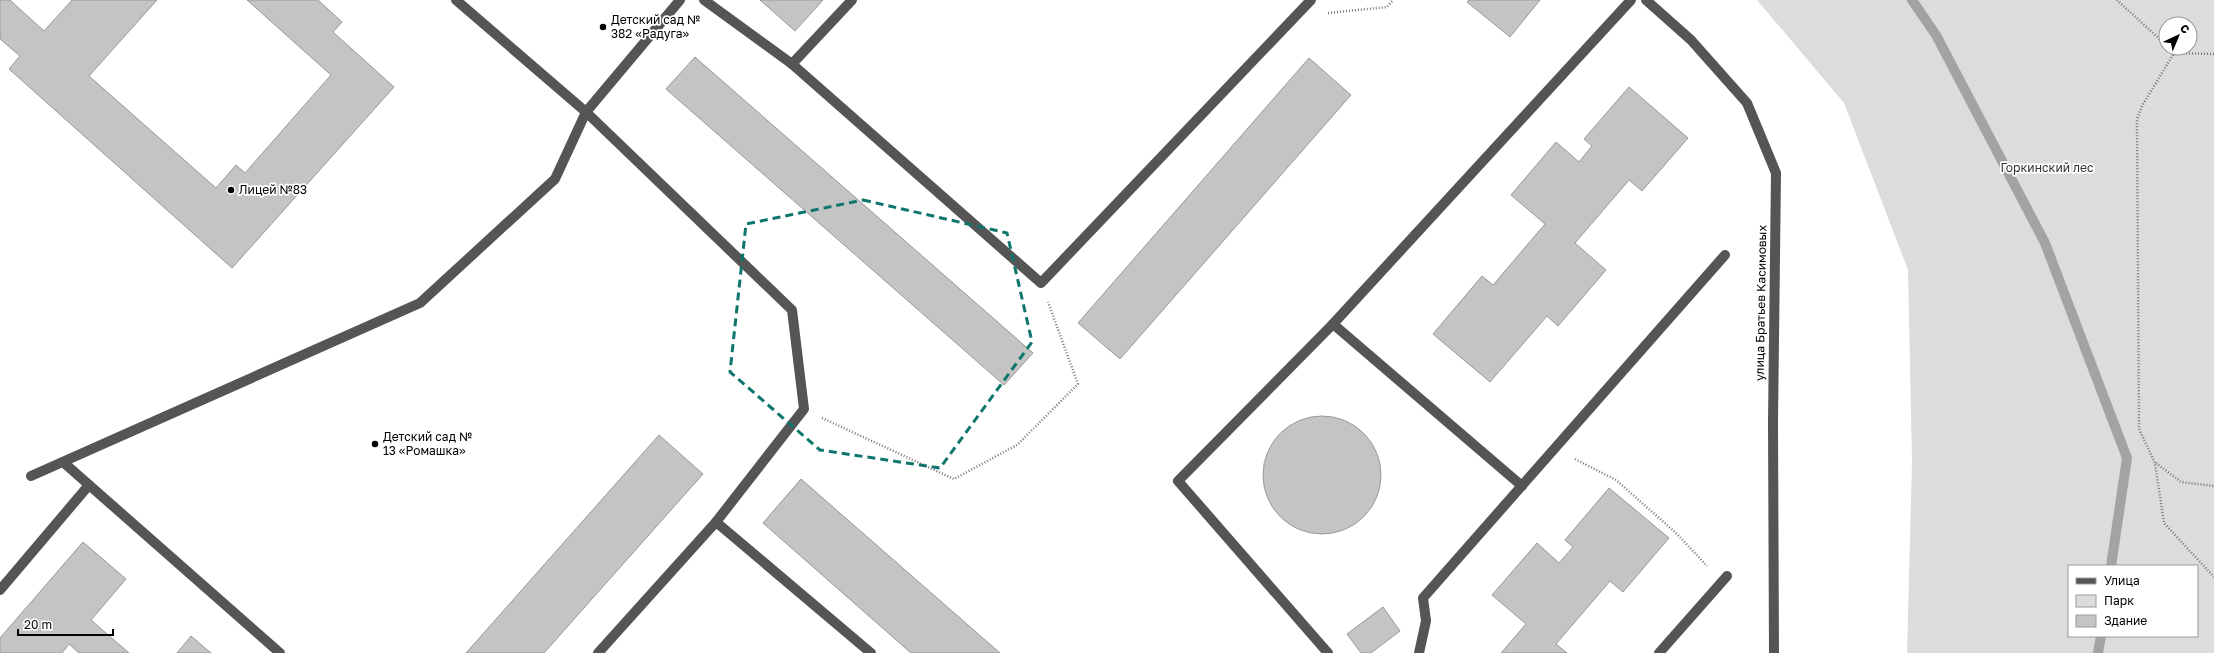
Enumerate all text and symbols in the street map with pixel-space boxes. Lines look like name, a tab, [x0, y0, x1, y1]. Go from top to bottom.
place label: Детский сад № 382 «Радуга»	[611, 12, 700, 41]
north arrow	[2158, 16, 2198, 56]
text: С	[2178, 21, 2193, 36]
marker: Детский сад № 382 «Радуга»	[598, 22, 608, 32]
park label: Горкинский лес	[2000, 160, 2094, 175]
place label: Лицей №83	[239, 182, 307, 197]
marker: Лицей №83	[226, 185, 236, 195]
street label: улица Братьев Касимовых	[1752, 224, 1769, 381]
place label: Детский сад № 13 «Ромашка»	[383, 429, 472, 458]
marker: Детский сад № 13 «Ромашка»	[370, 439, 380, 449]
legend	[2068, 565, 2198, 637]
text: Улица	[2104, 573, 2140, 588]
text: Парк	[2104, 593, 2134, 608]
scale bar	[18, 611, 113, 637]
text: Здание	[2104, 613, 2147, 628]
text: 20 m	[24, 617, 52, 632]

